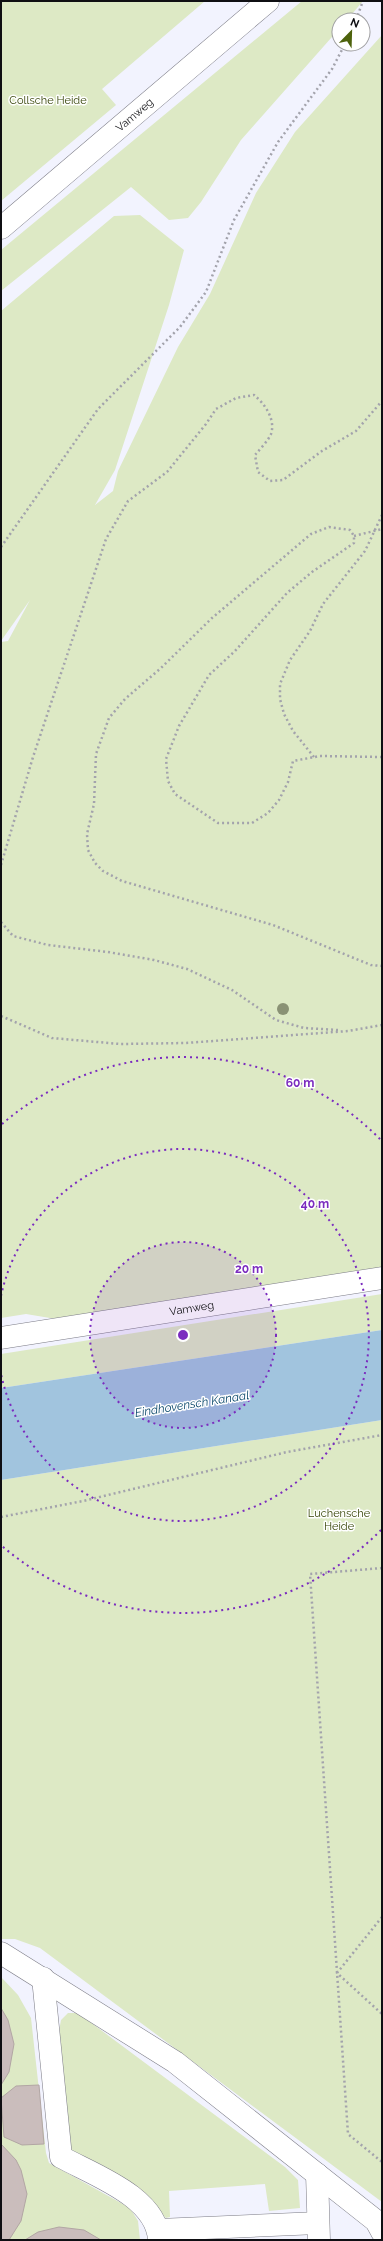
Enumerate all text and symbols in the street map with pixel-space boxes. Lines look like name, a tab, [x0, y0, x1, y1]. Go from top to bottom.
north arrow	[331, 12, 371, 52]
text: N	[348, 16, 361, 31]
park label: Collsche Heide	[9, 94, 87, 107]
street label: Vamweg	[113, 96, 156, 135]
text: 60 m	[286, 1076, 314, 1090]
text: 40 m	[301, 1197, 329, 1211]
text: 20 m	[235, 1262, 263, 1276]
street label: Vamweg	[169, 1299, 215, 1318]
centre of rings	[176, 1328, 190, 1342]
water label: Eindhovensch Kanaal	[134, 1388, 250, 1420]
park label: Luchensche Heide	[308, 1507, 371, 1533]

